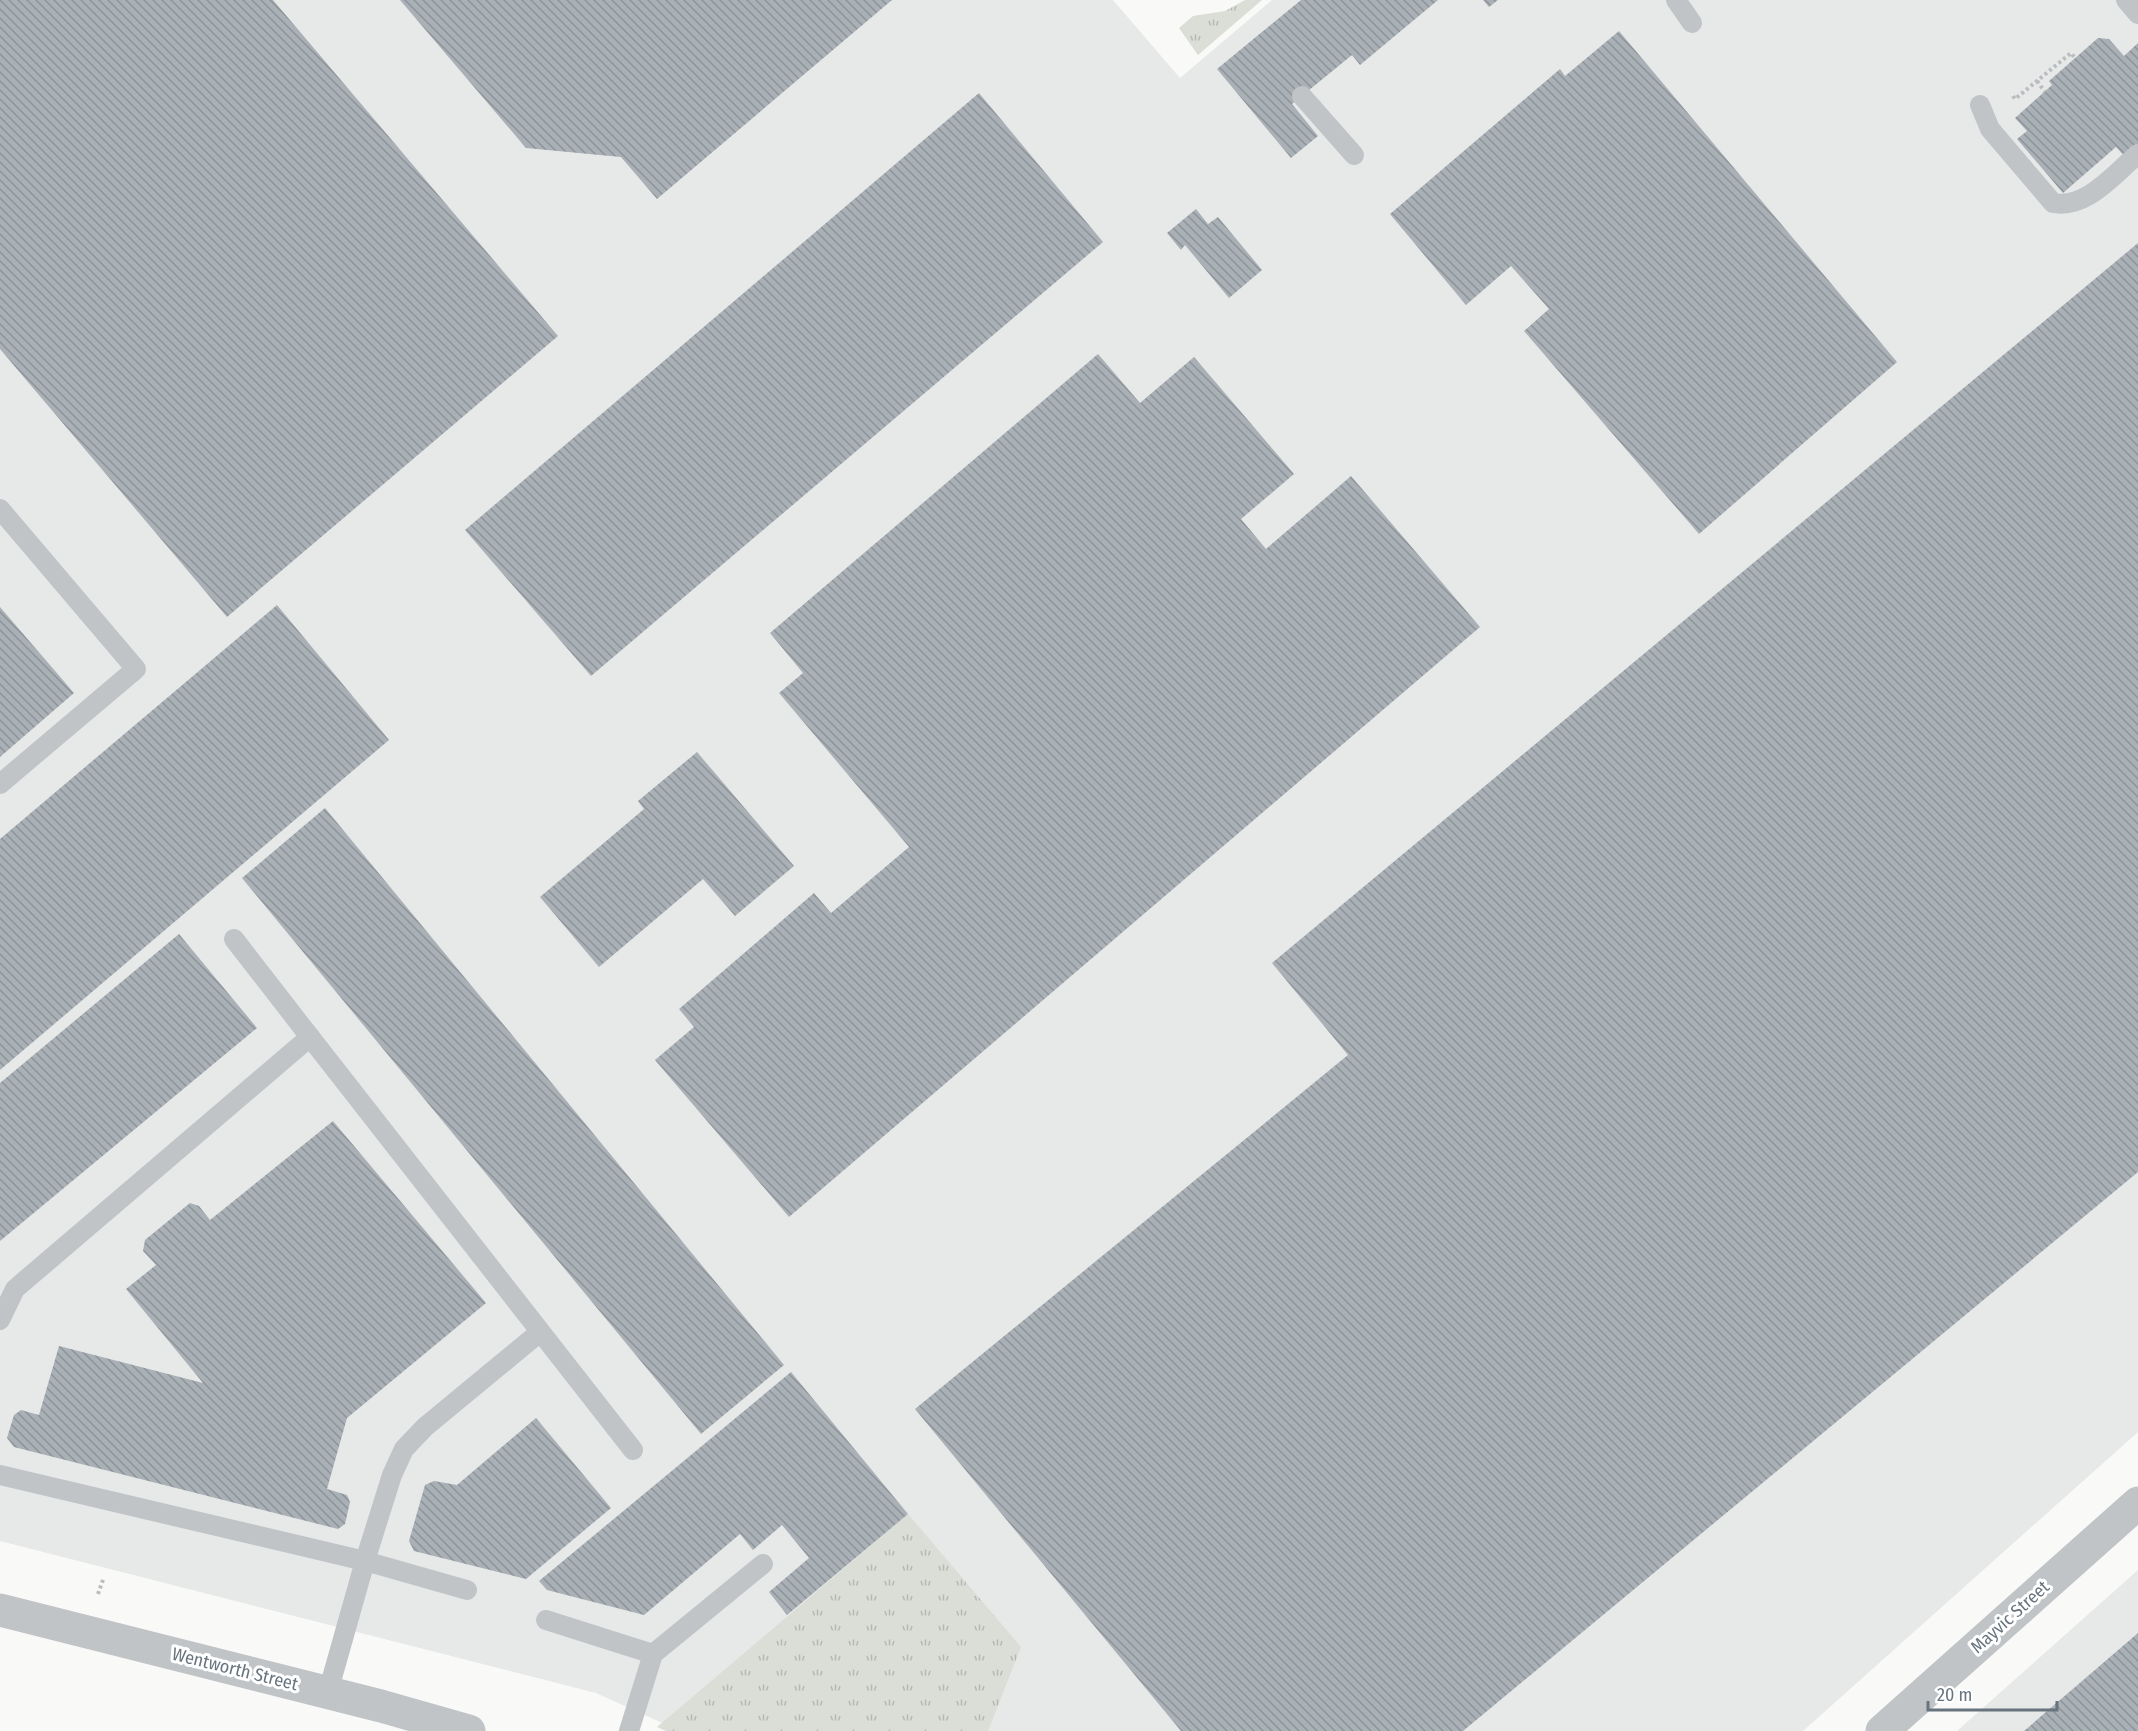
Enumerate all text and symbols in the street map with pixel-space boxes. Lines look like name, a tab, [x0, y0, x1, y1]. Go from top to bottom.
street label: Mayvic Street	[1966, 1576, 2054, 1658]
street label: Wentworth Street	[170, 1643, 300, 1695]
scale bar	[1928, 1674, 2057, 1712]
text: 20 m	[1937, 1684, 1972, 1706]

